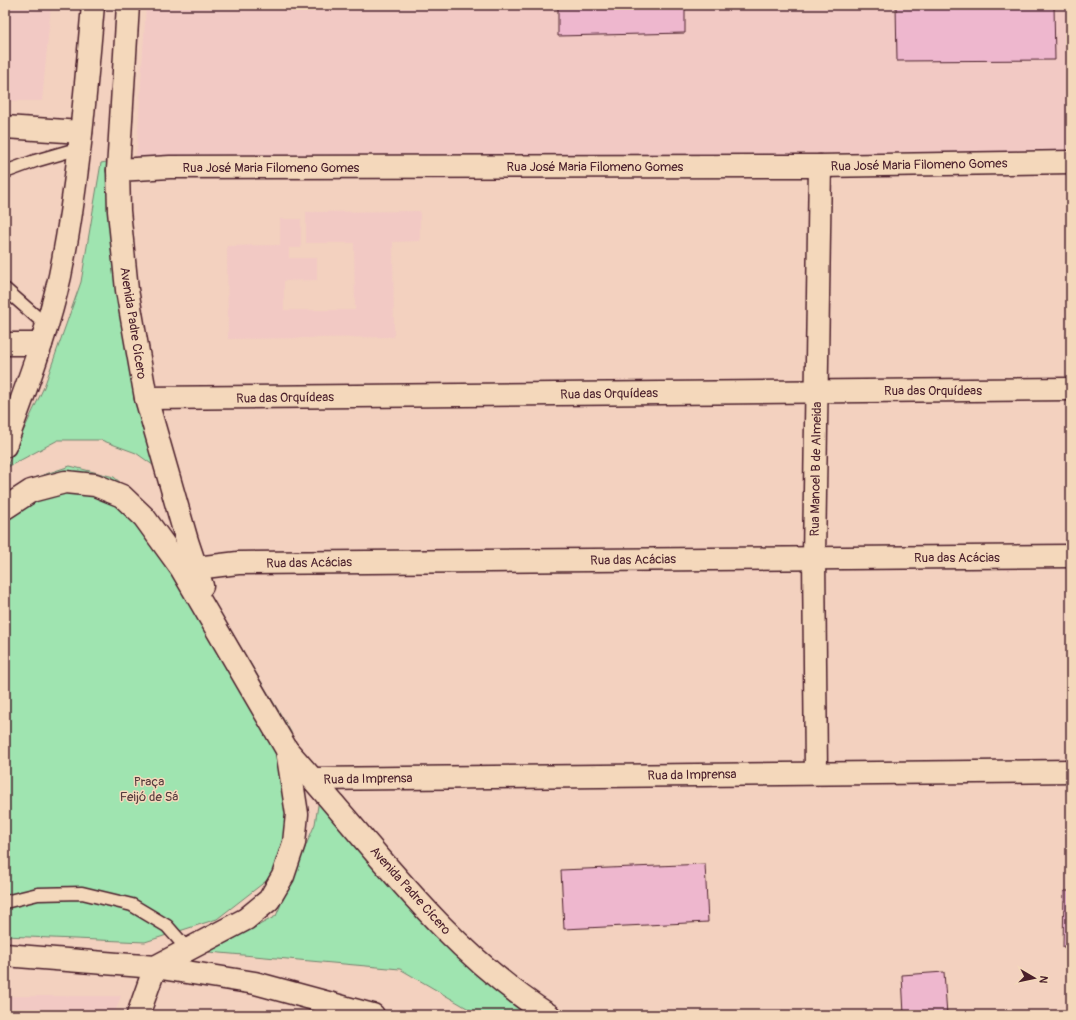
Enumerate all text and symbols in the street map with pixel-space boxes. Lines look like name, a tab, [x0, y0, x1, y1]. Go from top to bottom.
street label: Rua José Maria Filomeno Gomes	[830, 155, 1008, 175]
street label: Rua José Maria Filomeno Gomes	[507, 159, 684, 175]
street label: Rua José Maria Filomeno Gomes	[183, 160, 360, 176]
street label: Avenida Padre Cícero	[116, 266, 150, 380]
street label: Rua das Orquídeas	[884, 383, 982, 399]
street label: Rua das Orquídeas	[560, 385, 658, 403]
street label: Rua das Orquídeas	[236, 389, 334, 407]
street label: Rua Manoel B de Almeida	[807, 401, 825, 537]
street label: Rua das Acácias	[914, 550, 1000, 566]
street label: Rua das Acácias	[590, 551, 676, 569]
street label: Rua das Acácias	[266, 554, 352, 572]
street label: Rua da Imprensa	[647, 766, 737, 784]
street label: Rua da Imprensa	[323, 770, 413, 788]
park label: Praça Feijó de Sá	[120, 774, 178, 805]
street label: Avenida Padre Cícero	[366, 843, 454, 938]
north arrow	[1014, 958, 1054, 998]
text: N	[1036, 975, 1050, 985]

